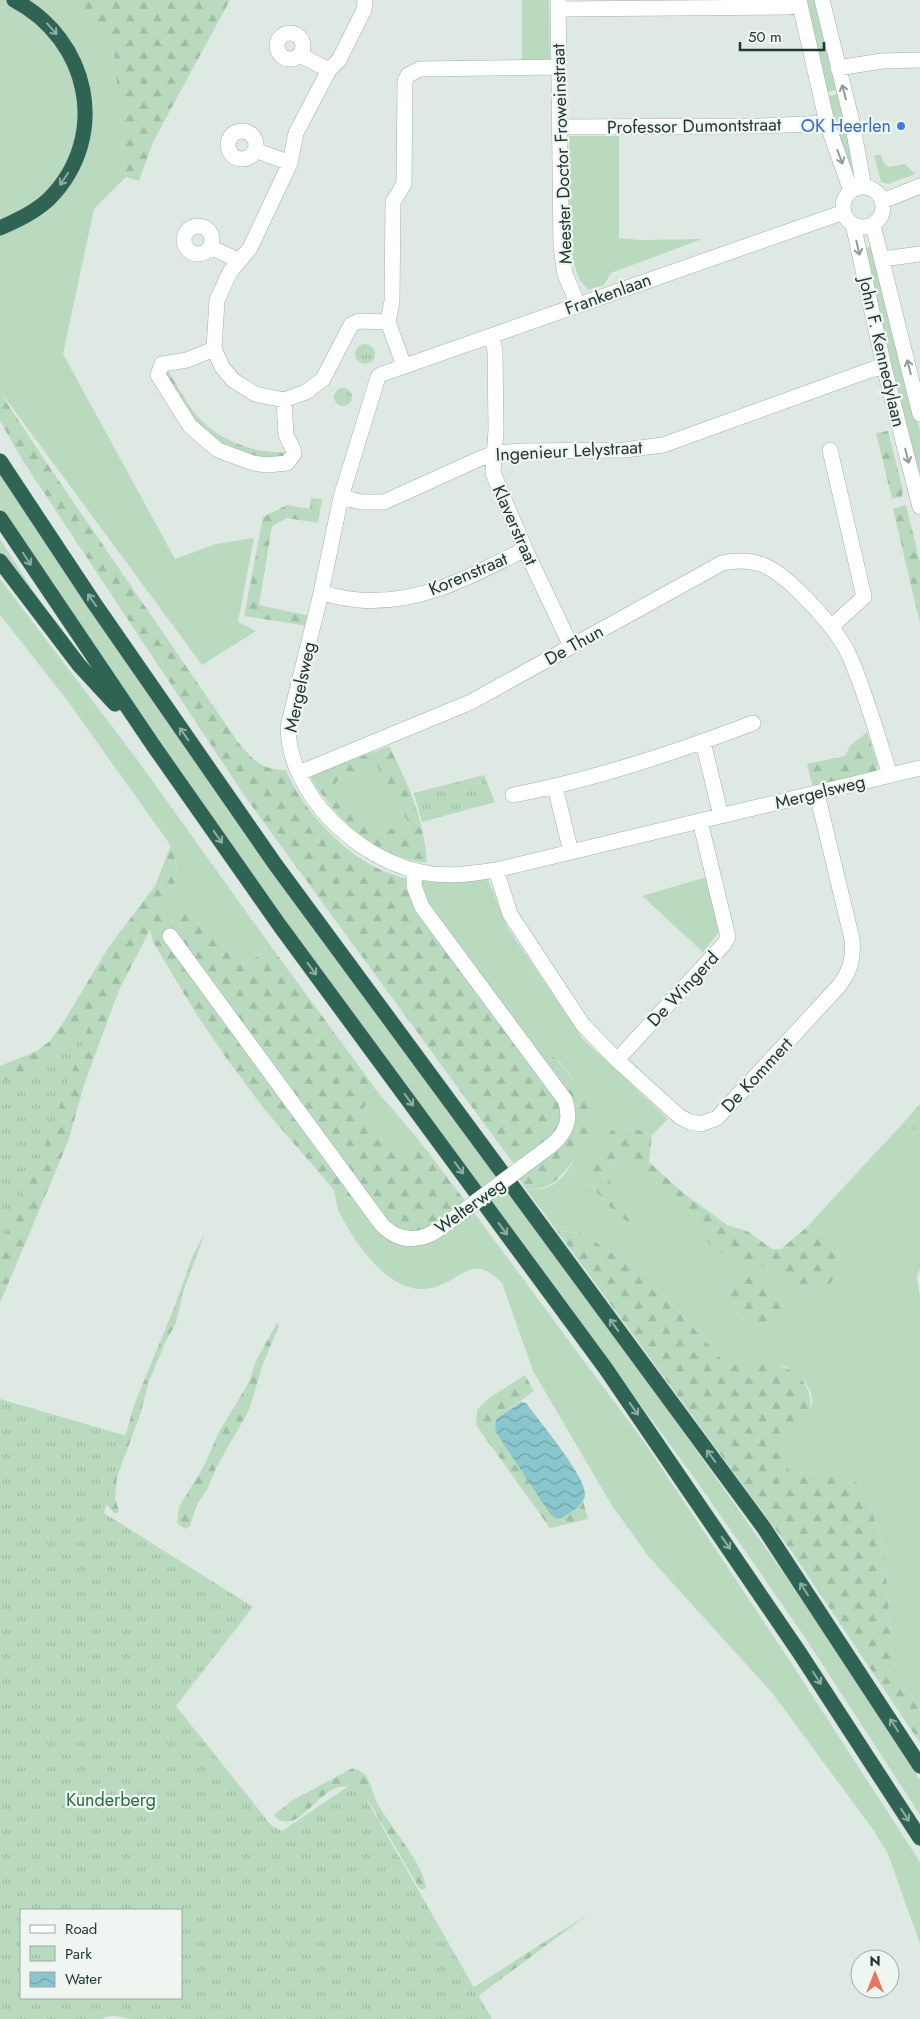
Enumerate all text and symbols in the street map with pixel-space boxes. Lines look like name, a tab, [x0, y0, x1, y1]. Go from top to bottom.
scale bar	[740, 20, 824, 52]
one-way arrow	[47, 23, 58, 36]
text: 50 m	[748, 26, 782, 48]
street label: Meester Doctor Froweinstraat	[545, 43, 579, 265]
one-way arrow	[839, 84, 848, 100]
street label: Professor Dumontstraat	[607, 111, 782, 141]
place label: OK Heerlen	[801, 113, 891, 139]
marker: OK Heerlen	[895, 120, 907, 132]
one-way arrow	[836, 149, 845, 164]
one-way arrow	[59, 172, 69, 186]
one-way arrow	[854, 240, 863, 256]
street label: Frankenlaan	[561, 266, 655, 322]
street label: John F. Kennedylaan	[852, 273, 912, 430]
one-way arrow	[904, 359, 913, 375]
street label: Ingenieur Lelystraat	[495, 434, 644, 468]
one-way arrow	[903, 447, 912, 463]
street label: Klaverstraat	[486, 481, 545, 570]
street label: Korenstraat	[425, 545, 512, 602]
one-way arrow	[22, 552, 32, 566]
one-way arrow	[86, 593, 97, 607]
street label: De Thun	[540, 618, 608, 672]
street label: Mergelsweg	[278, 639, 322, 735]
one-way arrow	[179, 727, 189, 741]
street label: Mergelsweg	[772, 768, 868, 816]
one-way arrow	[213, 830, 223, 844]
street label: De Wingerd	[641, 945, 725, 1033]
one-way arrow	[307, 962, 318, 975]
street label: De Kommert	[715, 1031, 799, 1118]
one-way arrow	[404, 1093, 414, 1107]
one-way arrow	[454, 1161, 464, 1175]
street label: Welterweg	[429, 1172, 511, 1240]
one-way arrow	[498, 1222, 508, 1236]
one-way arrow	[609, 1319, 620, 1333]
one-way arrow	[629, 1402, 639, 1416]
one-way arrow	[706, 1449, 716, 1463]
one-way arrow	[721, 1536, 731, 1550]
one-way arrow	[799, 1583, 809, 1597]
one-way arrow	[811, 1671, 822, 1685]
one-way arrow	[888, 1718, 899, 1732]
park label: Kunderberg	[66, 1787, 156, 1813]
one-way arrow	[900, 1807, 910, 1821]
legend	[20, 1909, 182, 1999]
text: Road	[65, 1918, 97, 1940]
text: Park	[65, 1943, 92, 1965]
north arrow	[850, 1949, 900, 1999]
text: N	[869, 1951, 881, 1971]
text: Water	[65, 1968, 103, 1990]

